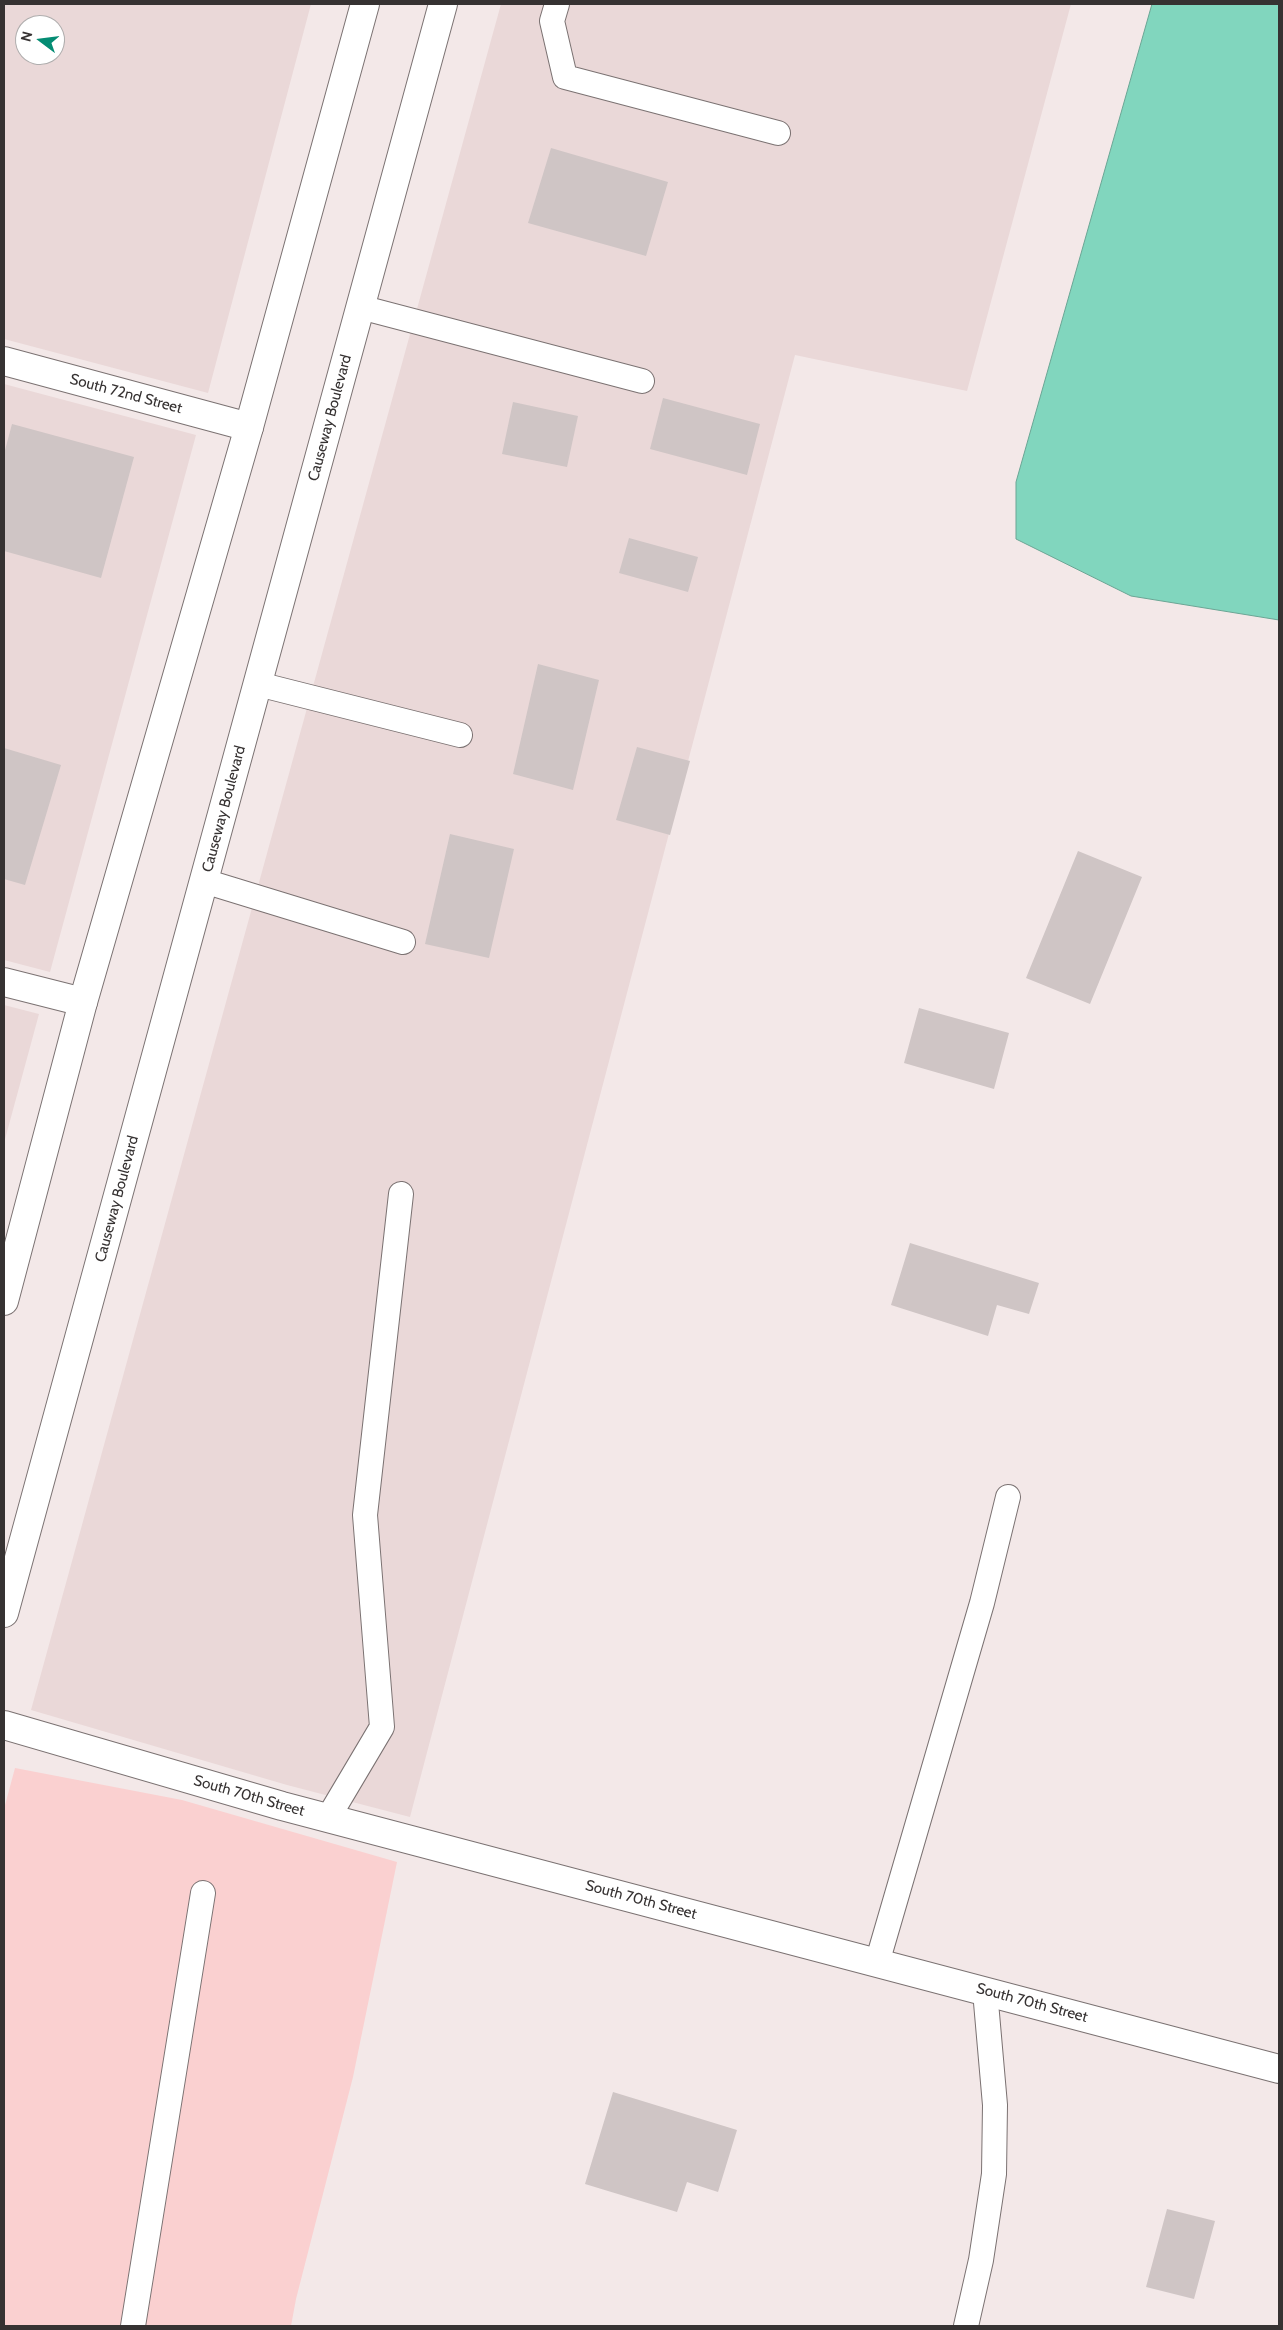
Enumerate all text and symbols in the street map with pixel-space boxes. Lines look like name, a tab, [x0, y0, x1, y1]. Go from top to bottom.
north arrow	[15, 15, 65, 65]
text: N	[17, 29, 36, 43]
street label: Causeway Boulevard	[304, 353, 356, 483]
street label: South 72nd Street	[68, 370, 184, 418]
street label: Causeway Boulevard	[198, 744, 250, 874]
street label: Causeway Boulevard	[91, 1134, 143, 1264]
street label: South 70th Street	[192, 1772, 306, 1820]
street label: South 70th Street	[583, 1876, 699, 1924]
street label: South 70th Street	[974, 1979, 1090, 2027]

